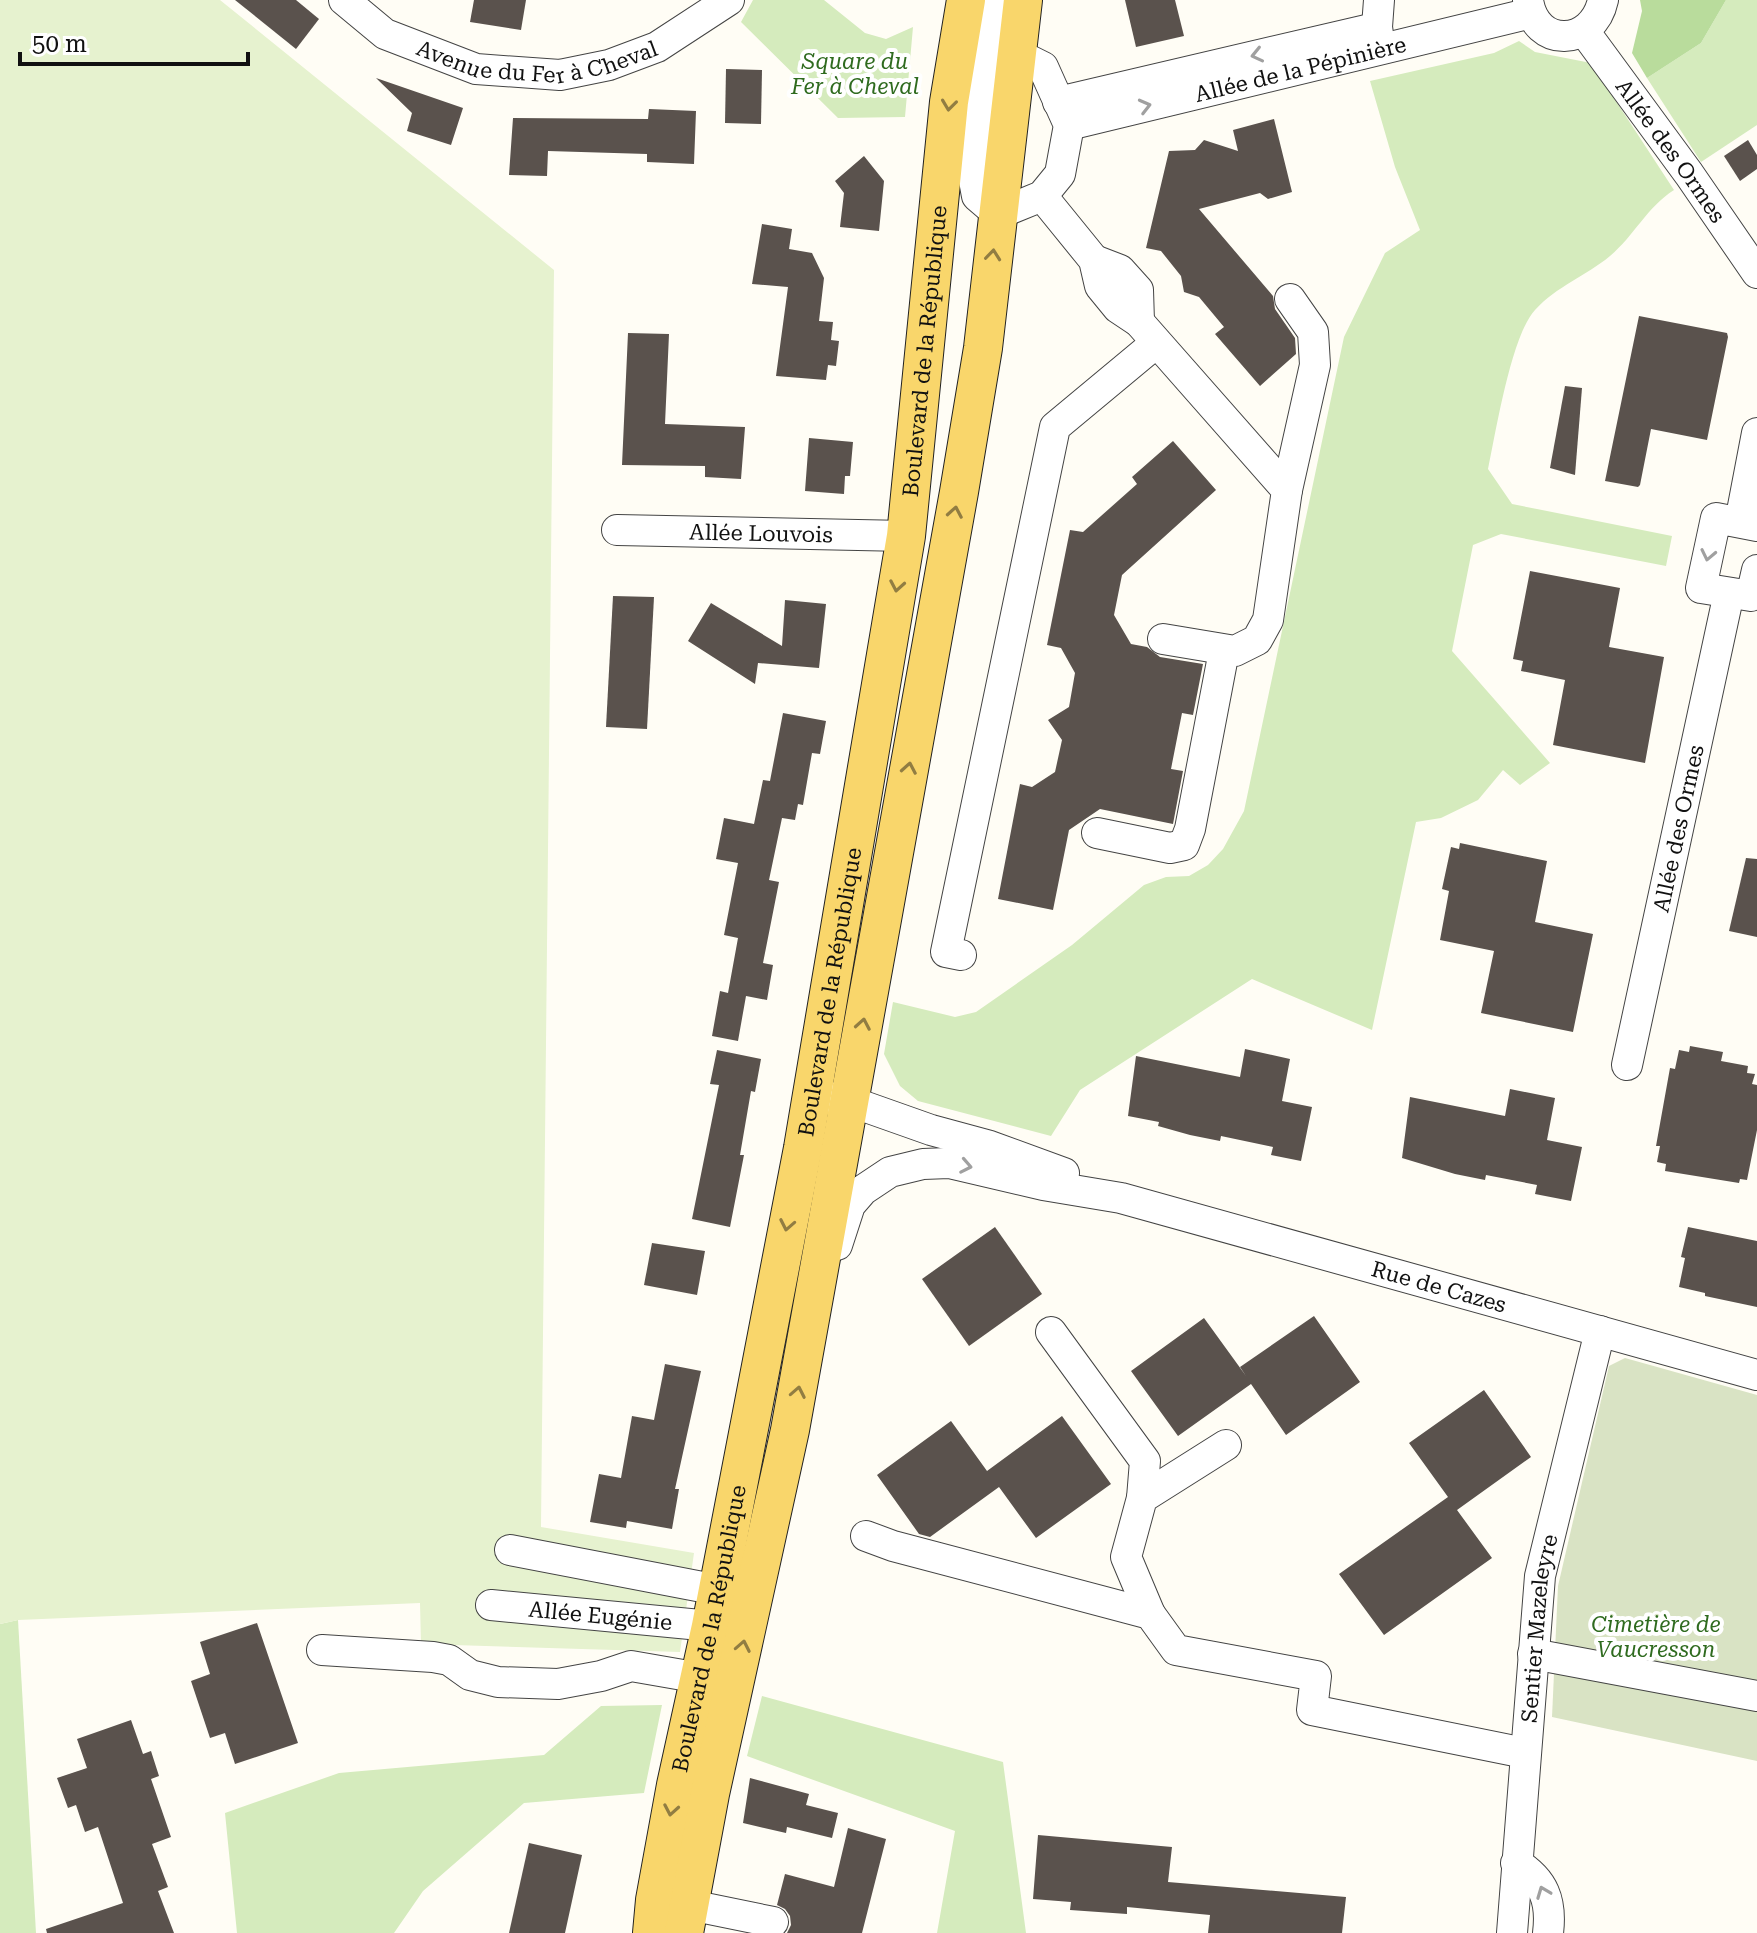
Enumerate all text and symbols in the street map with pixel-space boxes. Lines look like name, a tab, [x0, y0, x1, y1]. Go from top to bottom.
scale bar	[20, 16, 248, 66]
street label: Avenue du Fer à Cheval	[412, 29, 660, 55]
text: 50 m	[32, 30, 87, 58]
street label: Allée de la Pépinière	[1192, 32, 1409, 107]
text: Avenue du Fer à Cheval	[413, 35, 661, 89]
one-way arrow	[1250, 46, 1264, 63]
park label: Square du Fer à Cheval	[790, 49, 919, 99]
street label: Allée des Ormes	[1611, 74, 1731, 227]
one-way arrow	[941, 98, 958, 112]
one-way arrow	[1137, 99, 1151, 116]
street label: Boulevard de la République	[898, 204, 952, 498]
one-way arrow	[985, 248, 1002, 261]
one-way arrow	[945, 505, 962, 519]
street label: Allée Louvois	[689, 520, 833, 547]
one-way arrow	[1700, 548, 1717, 561]
one-way arrow	[890, 579, 907, 593]
street label: Allée des Ormes	[1648, 743, 1709, 915]
one-way arrow	[899, 761, 916, 775]
street label: Boulevard de la République	[793, 846, 866, 1138]
one-way arrow	[853, 1017, 870, 1031]
one-way arrow	[959, 1157, 973, 1174]
one-way arrow	[780, 1218, 797, 1232]
street label: Rue de Cazes	[1369, 1256, 1509, 1318]
one-way arrow	[788, 1385, 805, 1399]
street label: Boulevard de la République	[667, 1483, 751, 1774]
street label: Sentier Mazeleyre	[1517, 1532, 1563, 1724]
street label: Allée Eugénie	[527, 1597, 673, 1635]
park label: Cimetière de Vaucresson	[1591, 1612, 1721, 1662]
one-way arrow	[733, 1639, 750, 1653]
one-way arrow	[664, 1803, 681, 1816]
one-way arrow	[1536, 1886, 1553, 1900]

